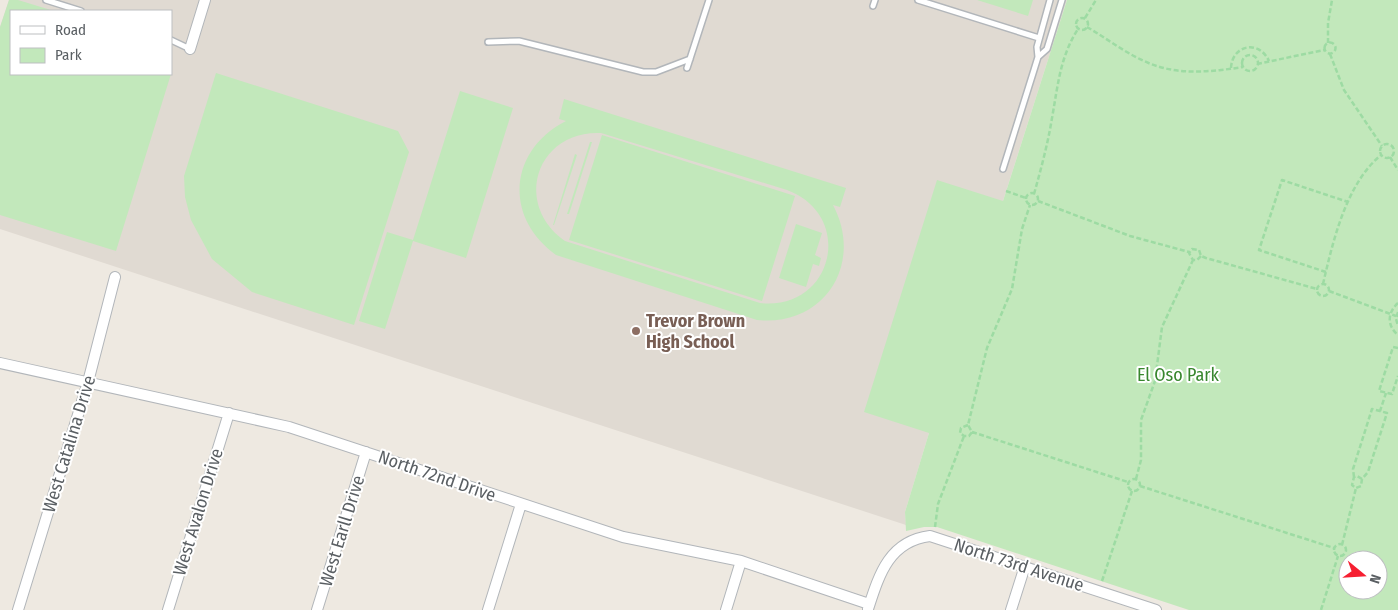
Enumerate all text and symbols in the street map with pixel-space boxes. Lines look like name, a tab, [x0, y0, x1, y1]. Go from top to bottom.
legend	[10, 10, 172, 75]
text: Road	[55, 21, 86, 39]
text: Park	[55, 46, 82, 64]
place label: Trevor Brown High School	[646, 310, 745, 353]
marker: Trevor Brown High School	[630, 325, 642, 337]
park label: El Oso Park	[1137, 364, 1220, 386]
street label: West Catalina Drive	[38, 373, 100, 515]
street label: West Avalon Drive	[168, 446, 228, 578]
street label: North 72nd Drive	[375, 446, 499, 506]
street label: West Earll Drive	[315, 473, 369, 589]
street label: North 73rd Avenue	[951, 534, 1087, 596]
north arrow	[1338, 550, 1388, 600]
text: N	[1366, 572, 1384, 585]

